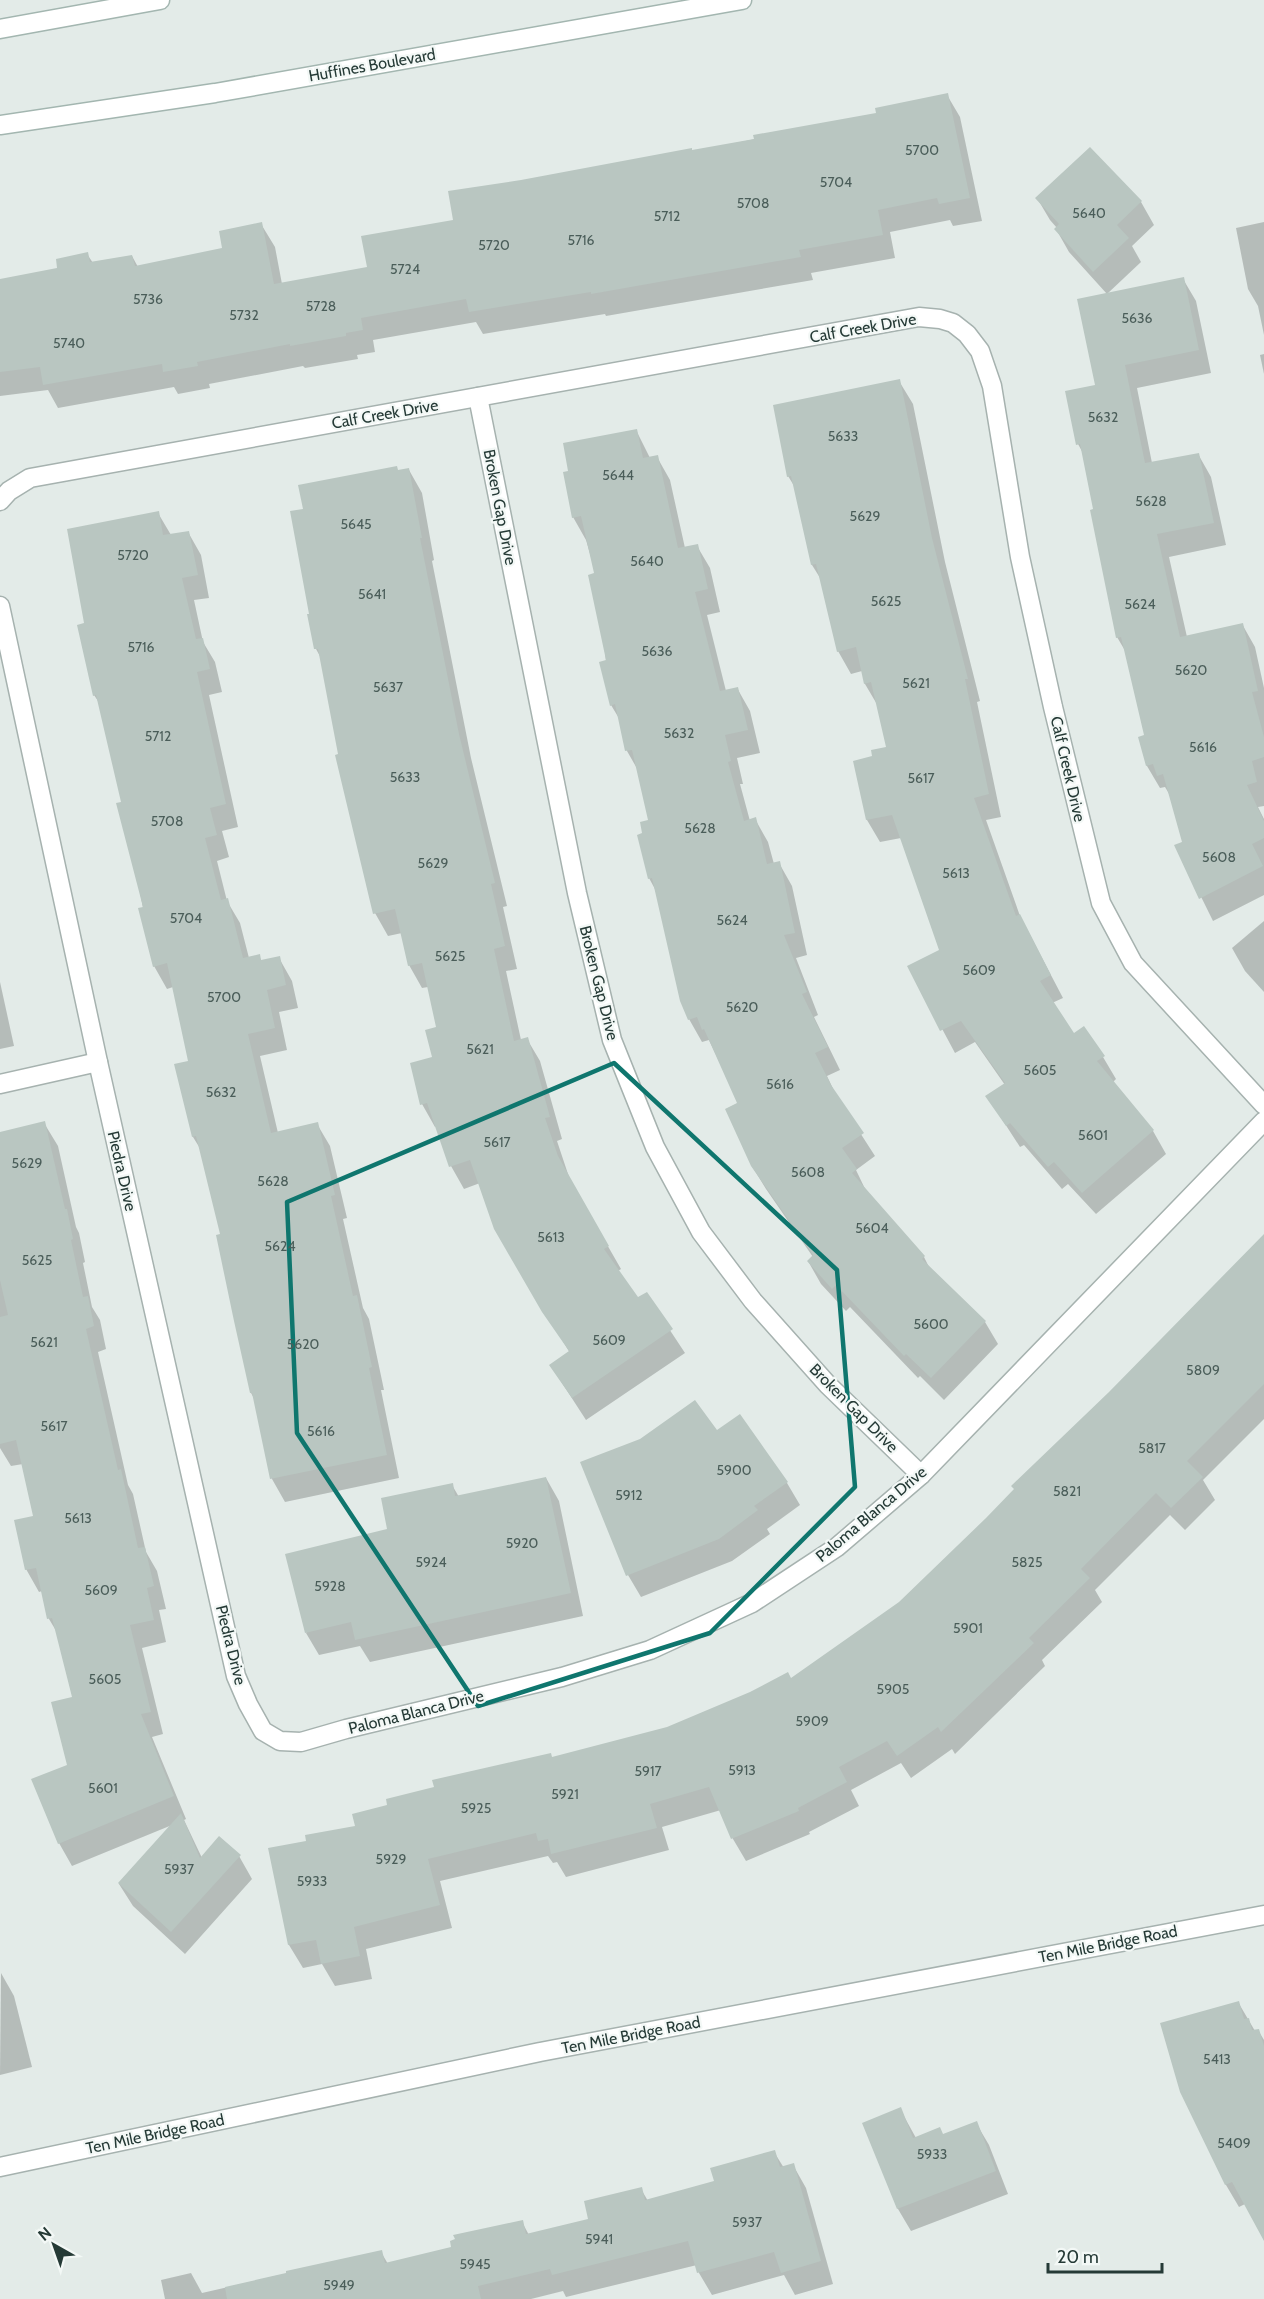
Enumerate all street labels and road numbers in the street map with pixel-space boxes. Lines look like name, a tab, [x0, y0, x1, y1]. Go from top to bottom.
street label: Huffines Boulevard	[307, 44, 437, 86]
street label: Calf Creek Drive	[808, 309, 918, 347]
street label: Calf Creek Drive	[330, 395, 440, 433]
street label: Broken Gap Drive	[479, 448, 521, 566]
street label: Calf Creek Drive	[1047, 714, 1089, 824]
street label: Broken Gap Drive	[576, 924, 622, 1042]
street label: Piedra Drive	[104, 1129, 140, 1213]
street label: Broken Gap Drive	[806, 1360, 902, 1456]
street label: Paloma Blanca Drive	[812, 1462, 930, 1566]
street label: Piedra Drive	[212, 1603, 250, 1687]
street label: Paloma Blanca Drive	[346, 1686, 486, 1738]
street label: Ten Mile Bridge Road	[1037, 1921, 1179, 1967]
street label: Ten Mile Bridge Road	[560, 2012, 702, 2058]
street label: Ten Mile Bridge Road	[84, 2110, 226, 2158]

